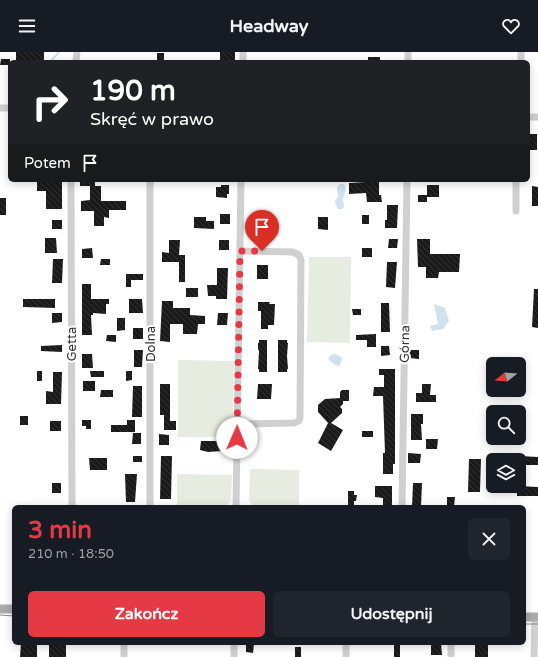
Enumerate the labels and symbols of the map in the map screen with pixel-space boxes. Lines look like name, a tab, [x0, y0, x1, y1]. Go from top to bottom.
pin	[245, 210, 279, 251]
street label: Górna	[397, 325, 413, 363]
street label: Dolna	[143, 326, 159, 362]
street label: Getta	[64, 327, 80, 361]
north arrow	[486, 357, 526, 397]
position arrow	[216, 417, 258, 459]

